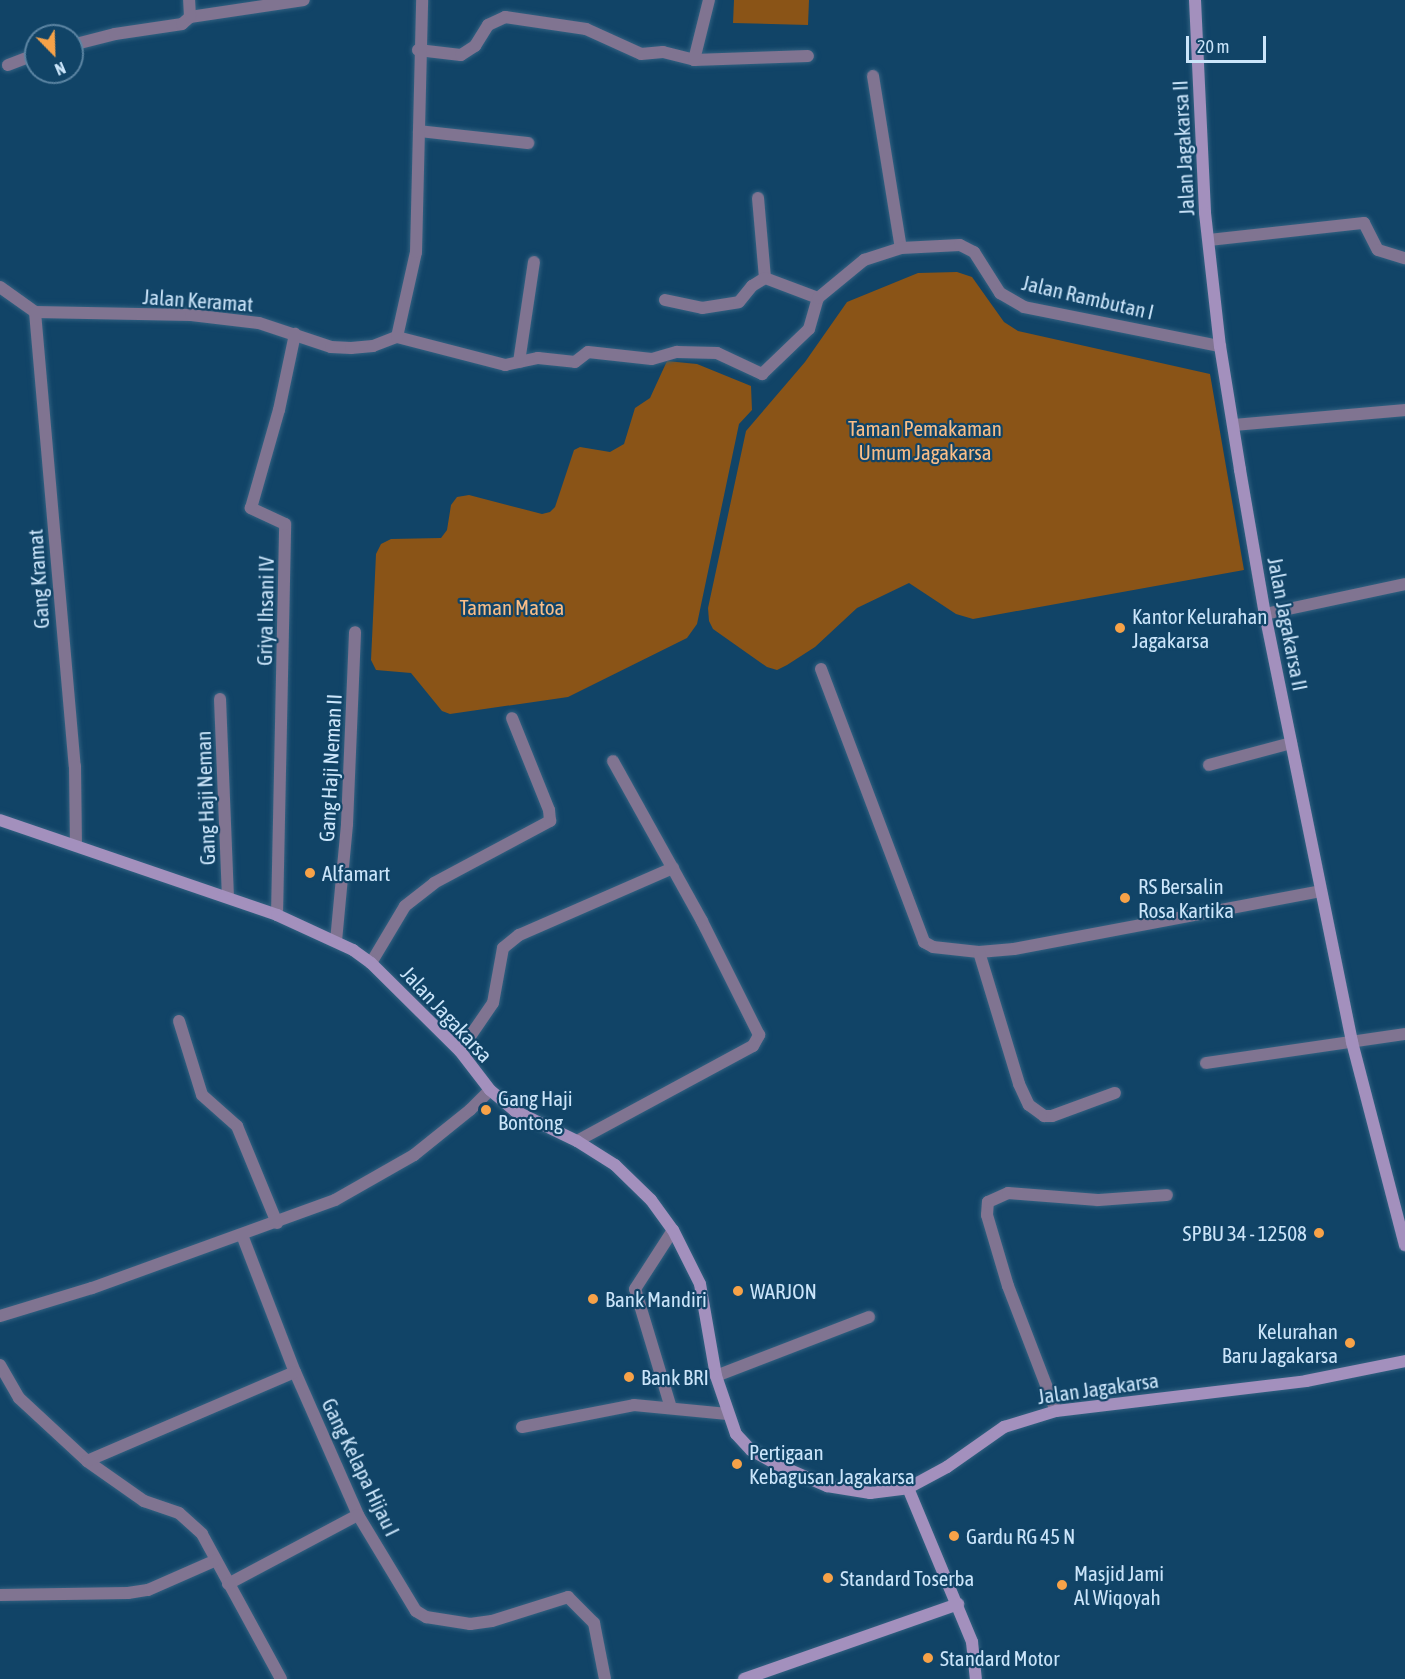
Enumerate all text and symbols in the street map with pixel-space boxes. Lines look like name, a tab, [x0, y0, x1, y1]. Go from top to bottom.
north arrow	[24, 24, 84, 84]
scale bar	[1189, 24, 1268, 62]
text: 20 m	[1197, 36, 1229, 57]
text: N	[52, 59, 68, 79]
street label: Jalan Jagakarsa II	[1167, 80, 1199, 216]
street label: Jalan Rambutan I	[1020, 270, 1156, 324]
street label: Jalan Keramat	[142, 284, 254, 316]
park label: Taman Pemakaman Umum Jagakarsa	[848, 415, 1002, 465]
street label: Gang Kramat	[22, 528, 54, 630]
street label: Jalan Jagakarsa II	[1263, 555, 1313, 693]
street label: Griya Ihsani IV	[251, 556, 279, 666]
park label: Taman Matoa	[460, 594, 564, 620]
place label: Kantor Kelurahan Jagakarsa	[1132, 603, 1267, 653]
marker: Kantor Kelurahan Jagakarsa	[1113, 621, 1127, 635]
street label: Gang Haji Neman II	[314, 693, 346, 843]
street label: Gang Haji Neman	[190, 730, 220, 866]
place label: Alfamart	[322, 860, 390, 886]
marker: Alfamart	[303, 866, 317, 880]
place label: RS Bersalin Rosa Kartika	[1138, 873, 1234, 923]
marker: RS Bersalin Rosa Kartika	[1116, 889, 1134, 907]
street label: Jalan Jagakarsa	[396, 961, 498, 1067]
place label: Gang Haji Bontong	[498, 1085, 573, 1135]
marker: Gang Haji Bontong	[479, 1103, 493, 1117]
place label: SPBU 34 - 12508	[1183, 1220, 1307, 1246]
marker: SPBU 34 - 12508	[1312, 1226, 1326, 1240]
place label: WARJON	[750, 1278, 817, 1304]
marker: WARJON	[731, 1284, 745, 1298]
place label: Bank Mandiri	[605, 1286, 707, 1312]
marker: Bank Mandiri	[586, 1292, 600, 1306]
place label: Kelurahan Baru Jagakarsa	[1222, 1318, 1338, 1368]
marker: Kelurahan Baru Jagakarsa	[1343, 1336, 1357, 1350]
place label: Bank BRI	[641, 1364, 709, 1390]
street label: Jalan Jagakarsa	[1036, 1367, 1160, 1409]
marker: Bank BRI	[622, 1370, 636, 1384]
street label: Gang Kelapa Hijau I	[317, 1394, 405, 1540]
place label: Pertigaan Kebagusan Jagakarsa	[749, 1439, 915, 1489]
marker: Pertigaan Kebagusan Jagakarsa	[730, 1457, 744, 1471]
place label: Gardu RG 45 N	[966, 1523, 1075, 1549]
marker: Gardu RG 45 N	[947, 1529, 961, 1543]
place label: Masjid Jami Al Wiqoyah	[1074, 1560, 1164, 1610]
place label: Standard Toserba	[840, 1565, 974, 1591]
marker: Standard Toserba	[821, 1571, 835, 1585]
marker: Masjid Jami Al Wiqoyah	[1055, 1578, 1069, 1592]
place label: Standard Motor	[940, 1645, 1059, 1671]
marker: Standard Motor	[921, 1651, 935, 1665]

